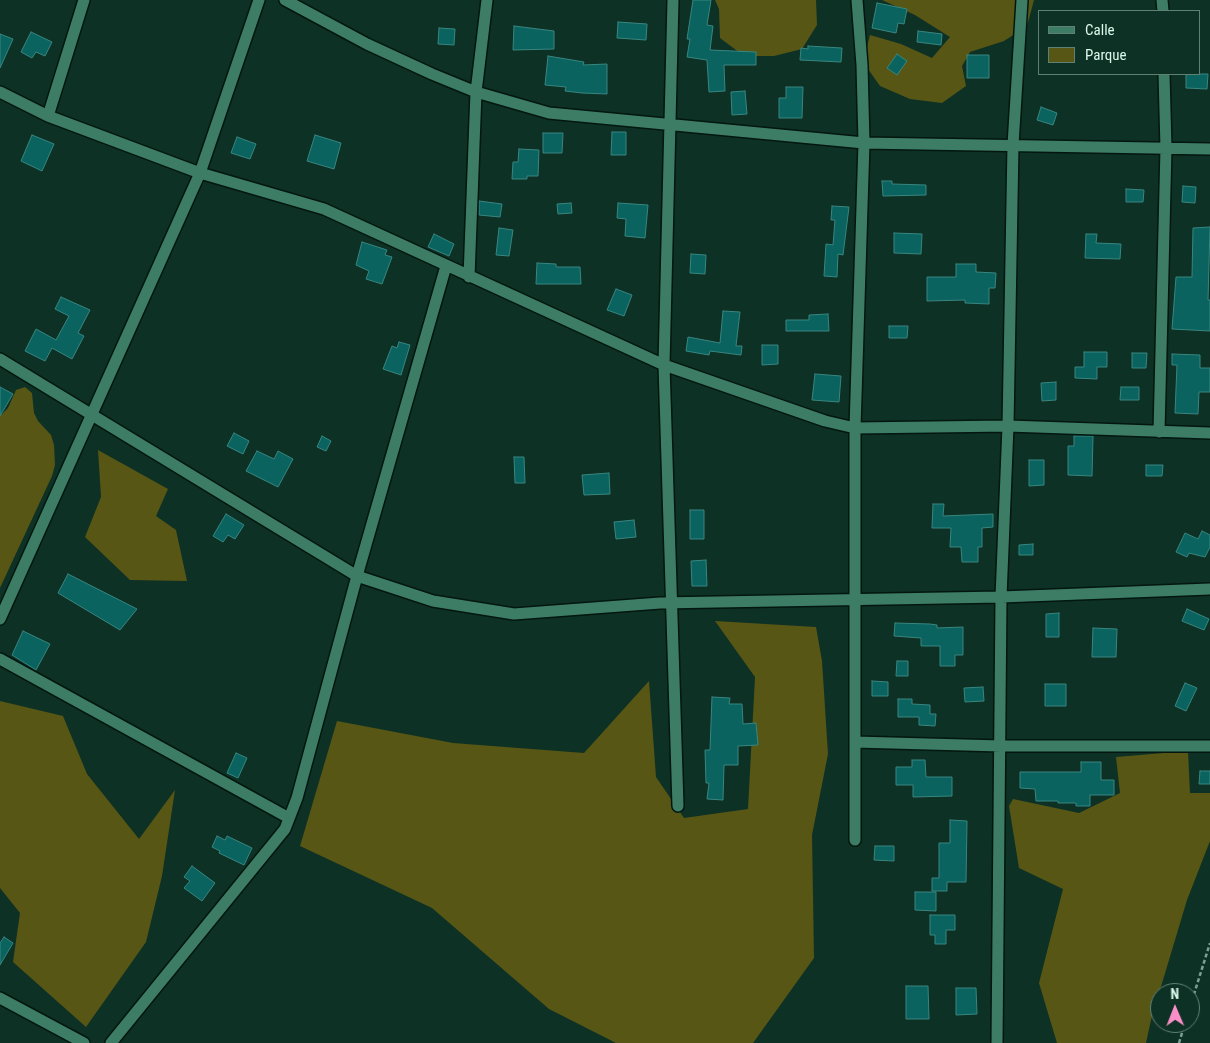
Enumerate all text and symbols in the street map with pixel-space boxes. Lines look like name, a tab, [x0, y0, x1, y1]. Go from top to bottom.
legend	[1038, 10, 1200, 75]
text: Calle	[1085, 21, 1115, 39]
text: Parque	[1085, 46, 1127, 64]
north arrow	[1150, 983, 1200, 1033]
text: N	[1170, 986, 1179, 1002]

